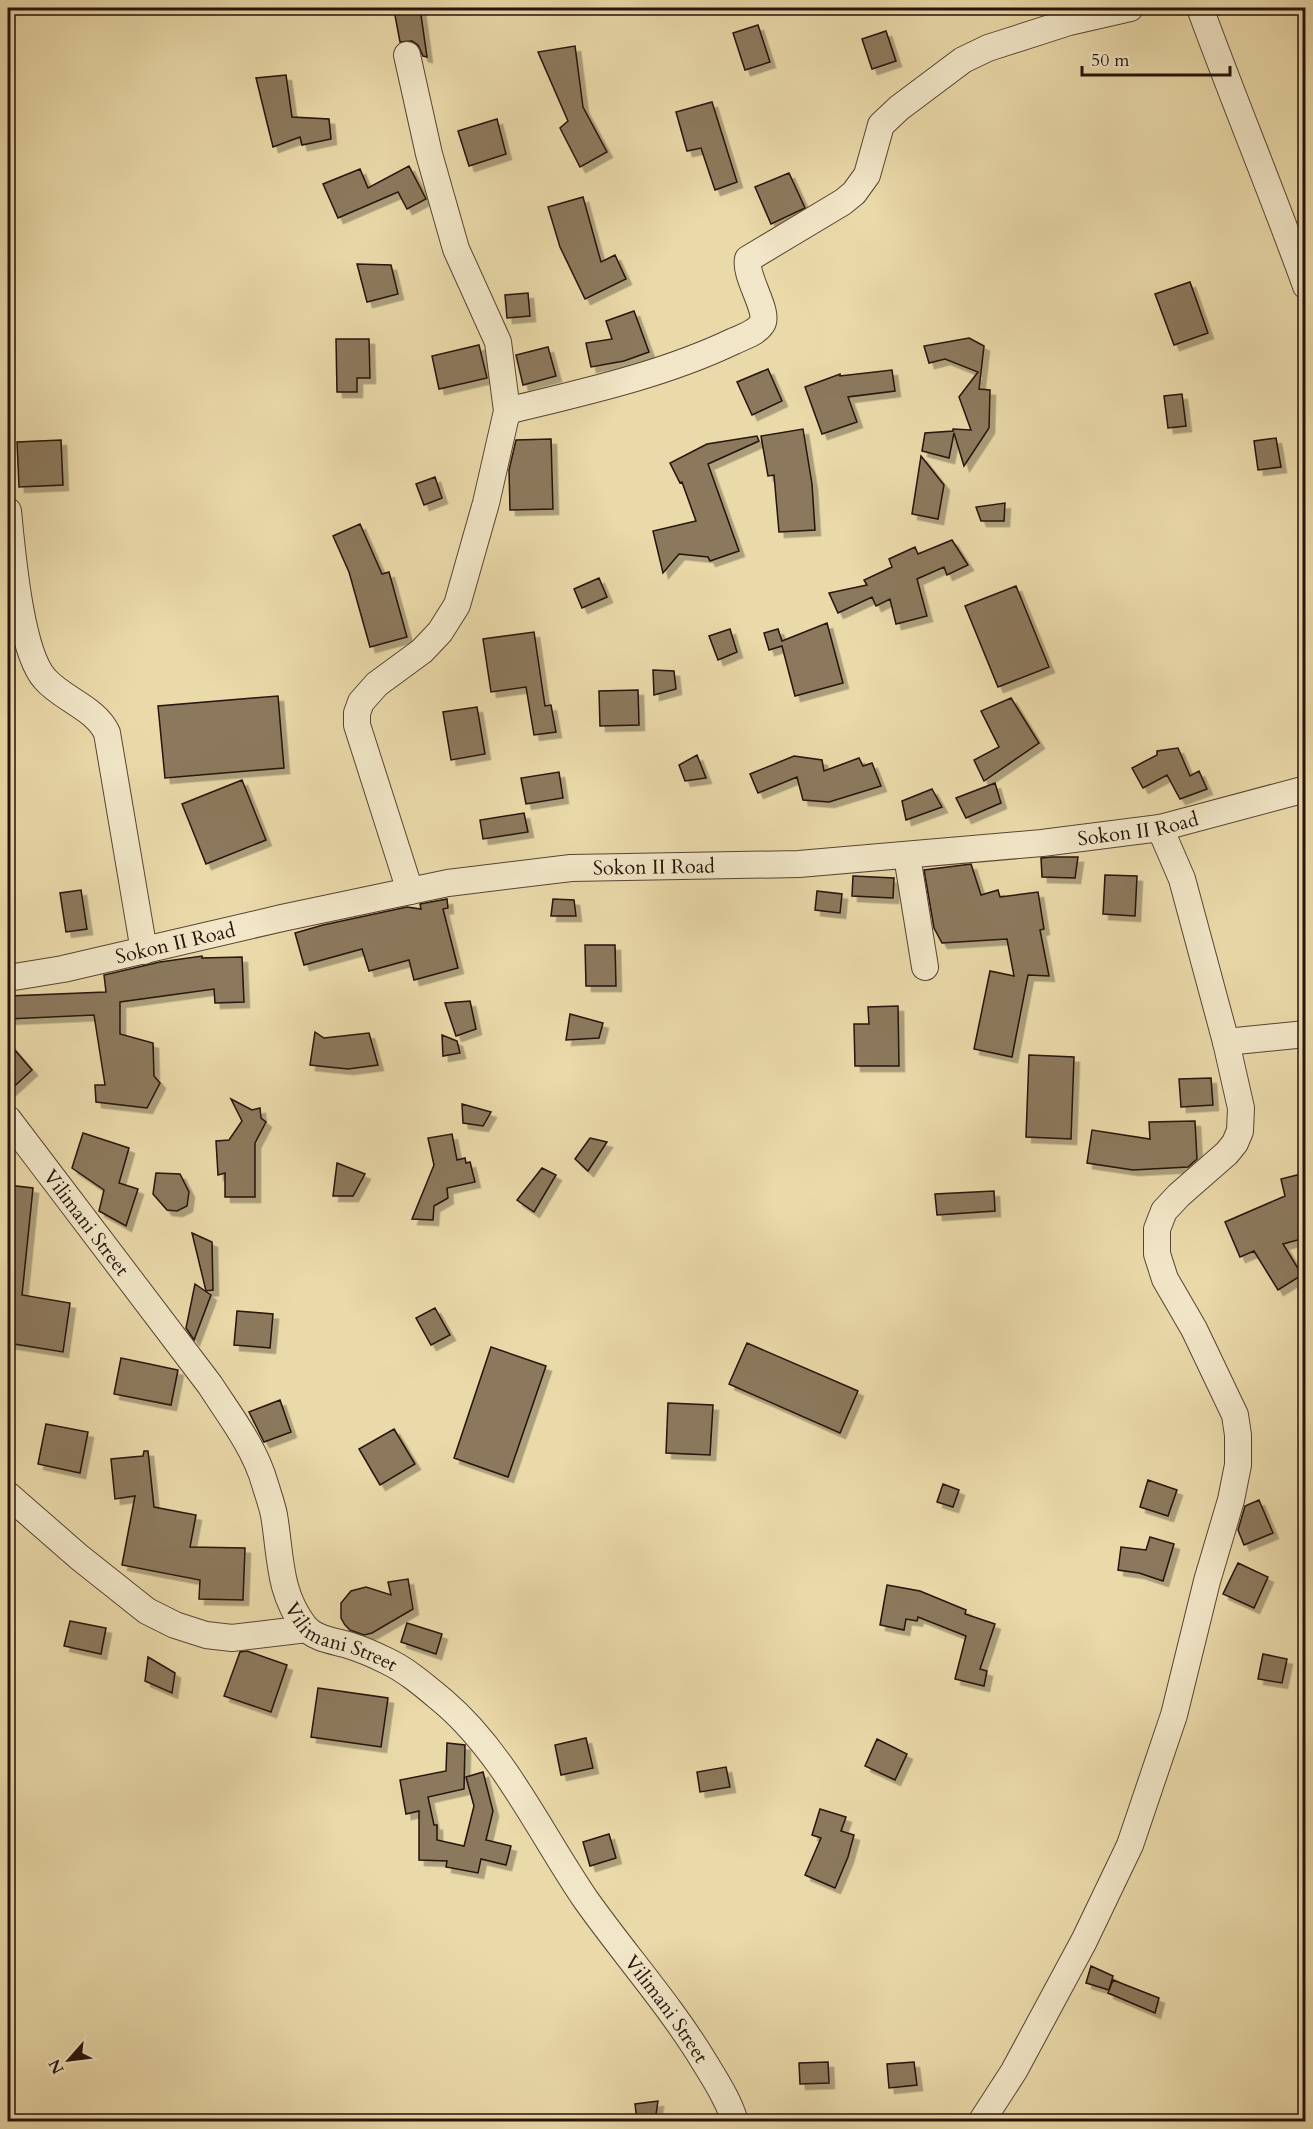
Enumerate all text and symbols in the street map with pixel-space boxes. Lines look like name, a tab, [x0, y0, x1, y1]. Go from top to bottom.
scale bar	[1082, 39, 1230, 77]
text: 50 m	[1091, 48, 1130, 73]
street label: Sokon II Road	[1076, 805, 1202, 852]
street label: Sokon II Road	[593, 852, 715, 881]
street label: Sokon II Road	[113, 916, 238, 970]
street label: Vilimani Street	[37, 1164, 136, 1282]
street label: Vilimani Street	[279, 1597, 403, 1678]
street label: Vilimani Street	[619, 1949, 715, 2068]
north arrow	[39, 2030, 99, 2090]
text: N	[44, 2055, 70, 2078]

